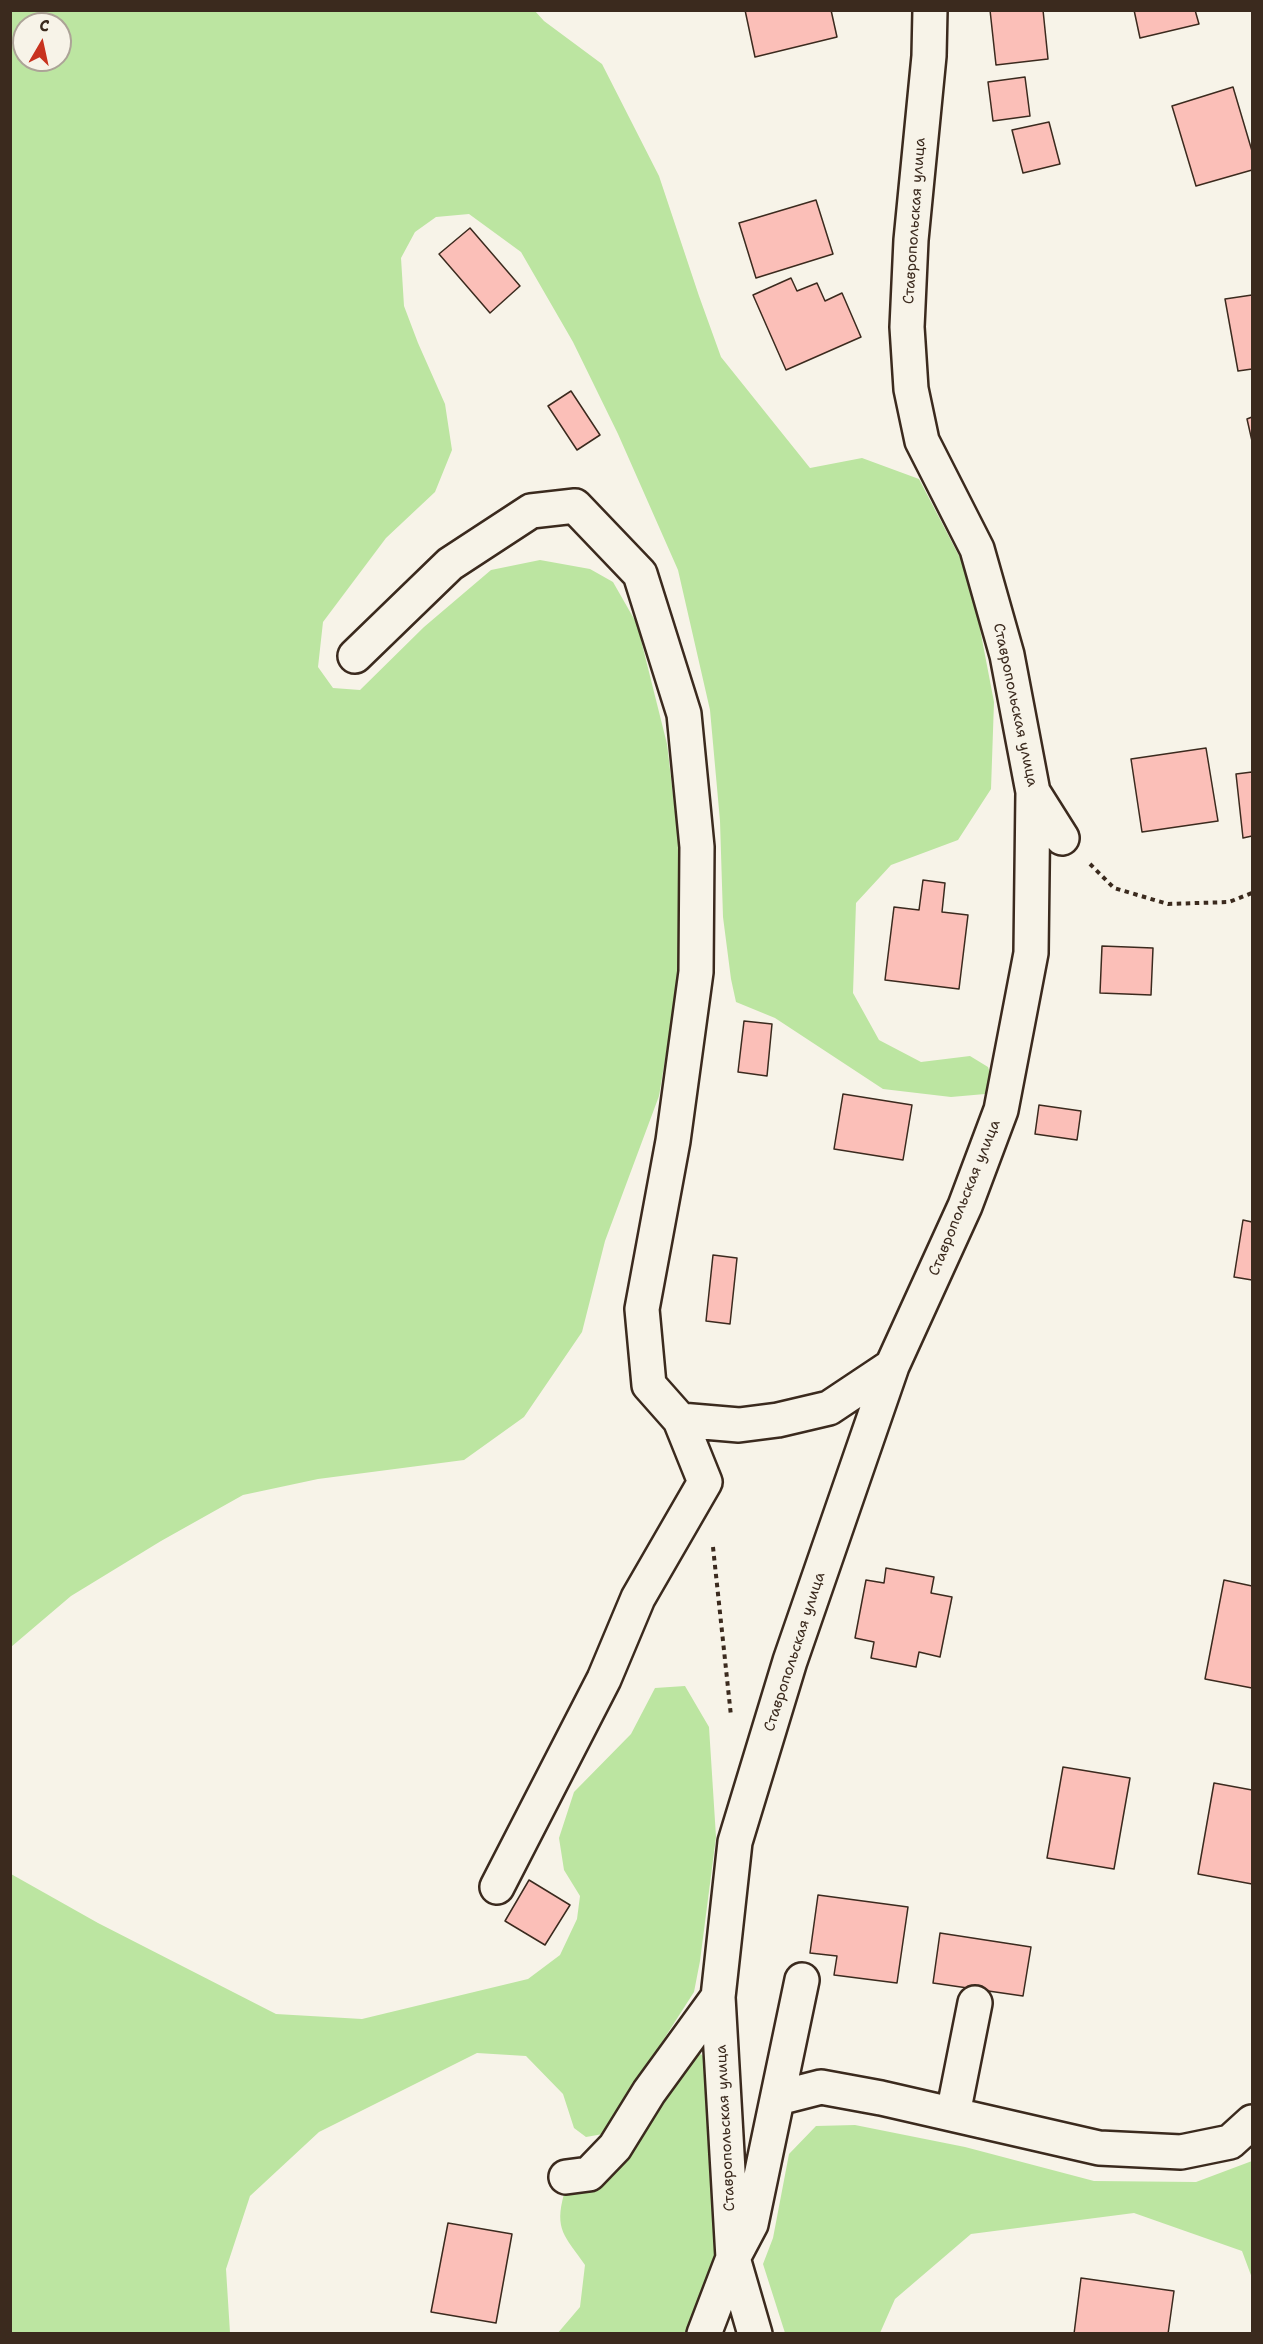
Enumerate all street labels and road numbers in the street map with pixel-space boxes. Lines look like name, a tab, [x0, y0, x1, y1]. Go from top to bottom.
street label: Ставропольская улица	[900, 137, 930, 305]
street label: Ставропольская улица	[989, 621, 1041, 789]
street label: Ставропольская улица	[925, 1117, 1005, 1279]
street label: Ставропольская улица	[761, 1570, 829, 1734]
street label: Ставропольская улица	[713, 2044, 739, 2212]

